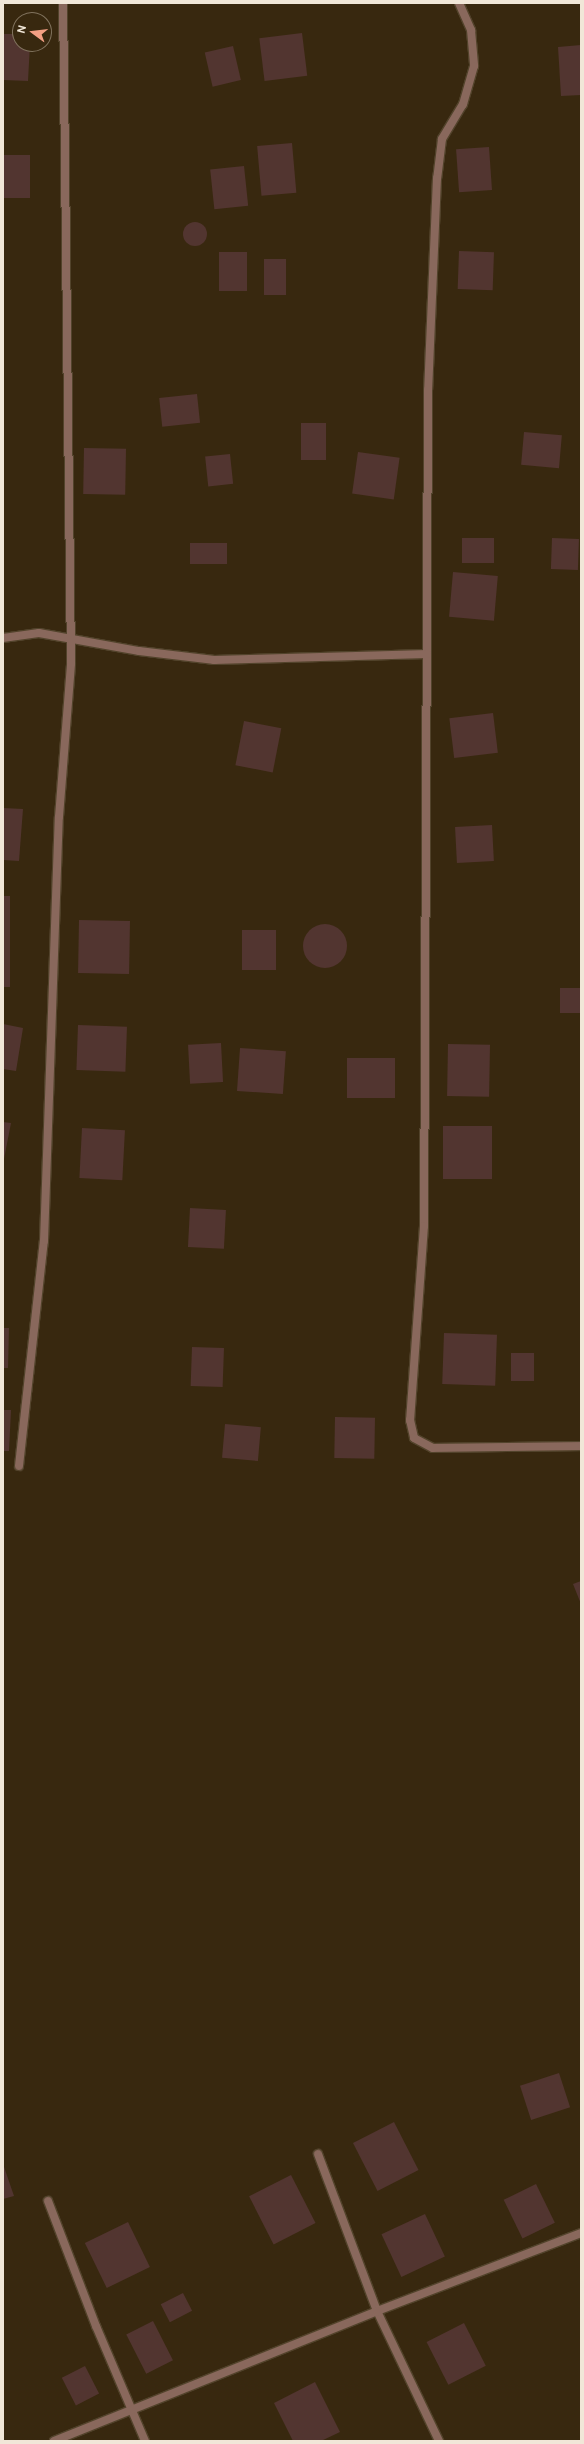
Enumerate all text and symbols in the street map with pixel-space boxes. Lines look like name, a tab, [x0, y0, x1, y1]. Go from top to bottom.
north arrow	[12, 12, 52, 52]
text: N	[14, 24, 29, 35]

